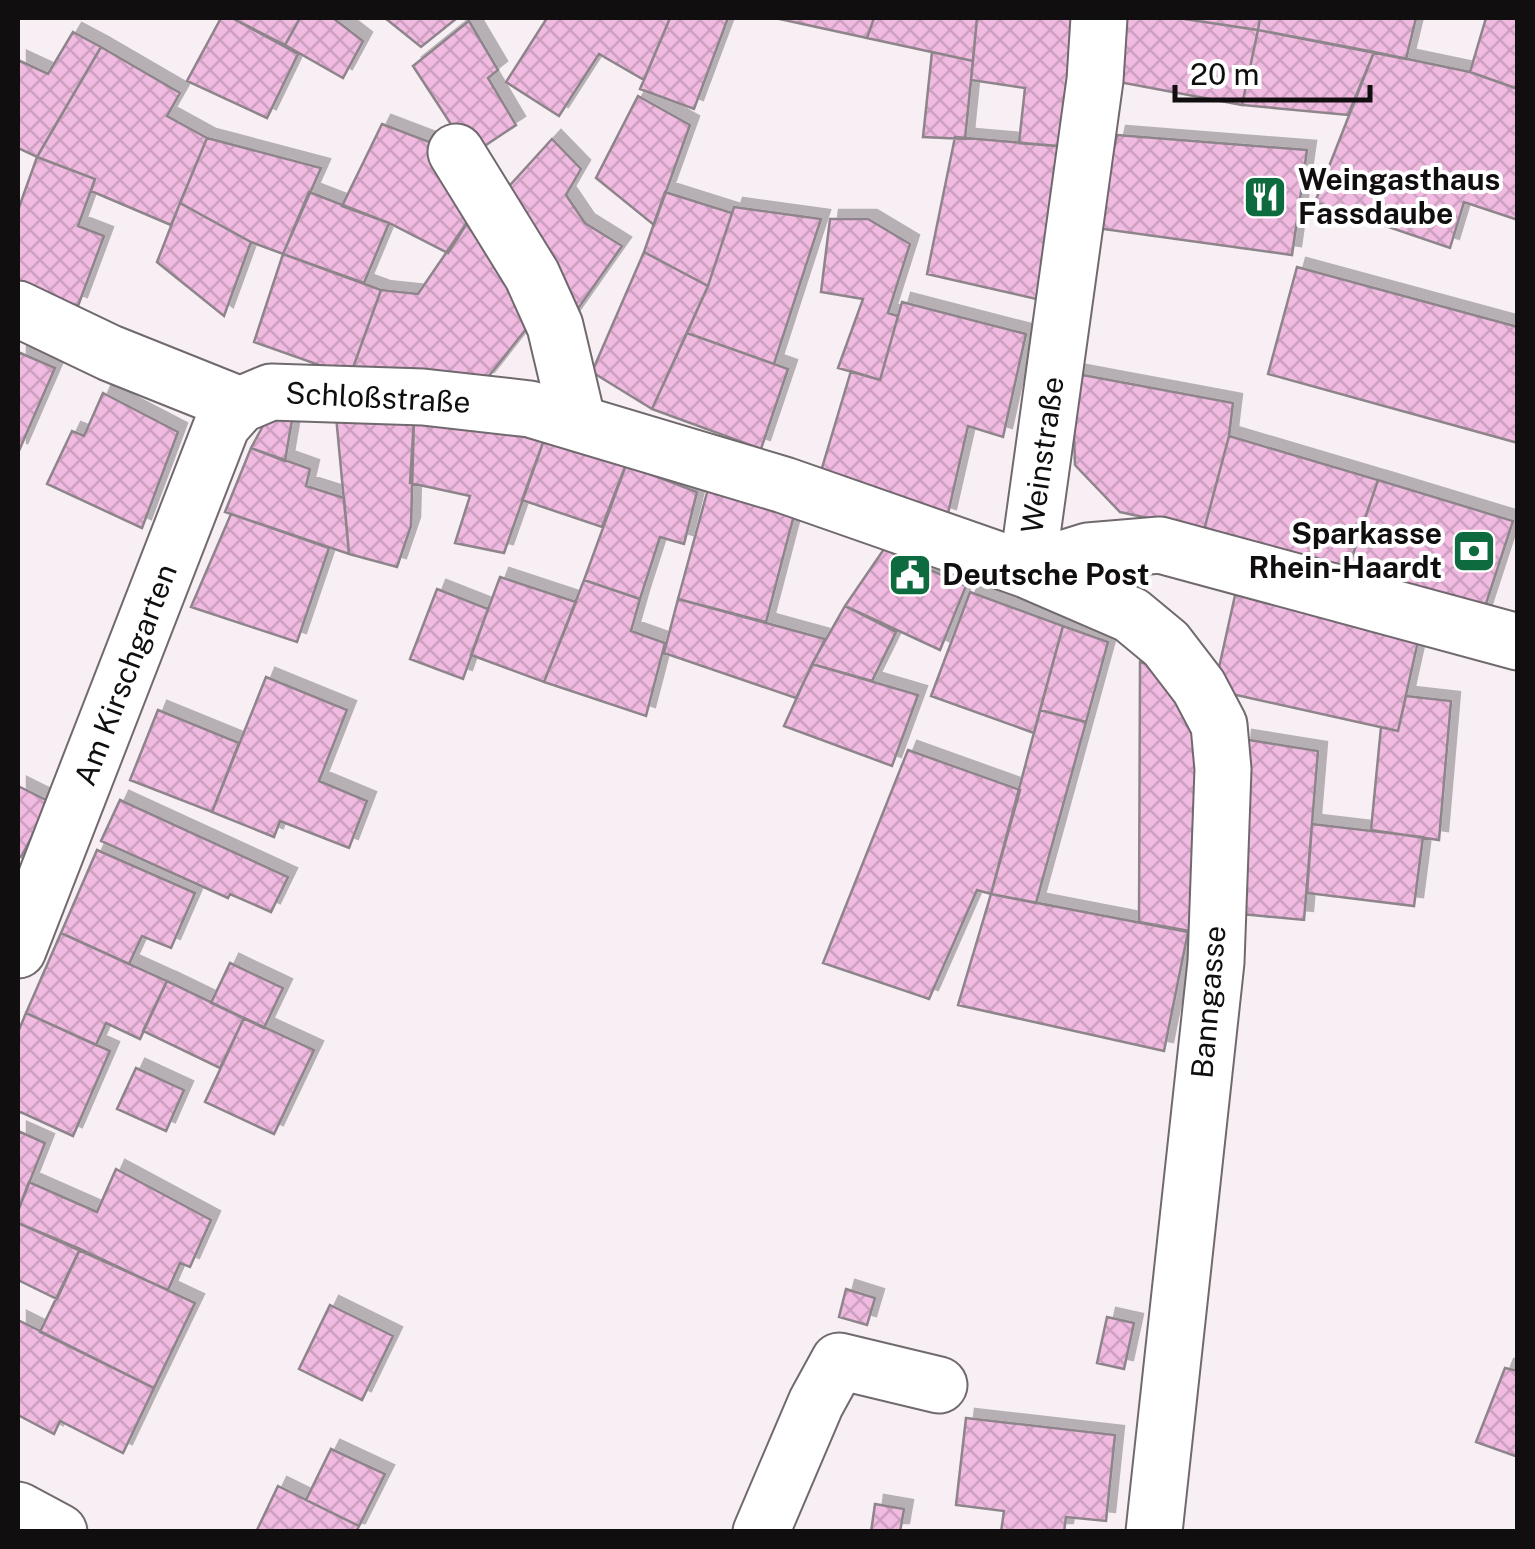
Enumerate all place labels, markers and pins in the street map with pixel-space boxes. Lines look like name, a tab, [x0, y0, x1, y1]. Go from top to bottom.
place label: Weingasthaus Fassdaube	[1298, 161, 1500, 231]
restaurant icon: Weingasthaus Fassdaube	[1242, 174, 1288, 220]
place label: Sparkasse Rhein-Haardt	[1248, 515, 1442, 585]
bank icon: Sparkasse Rhein-Haardt	[1451, 528, 1497, 574]
public building icon: Deutsche Post	[887, 552, 933, 598]
place label: Deutsche Post	[942, 556, 1149, 592]

